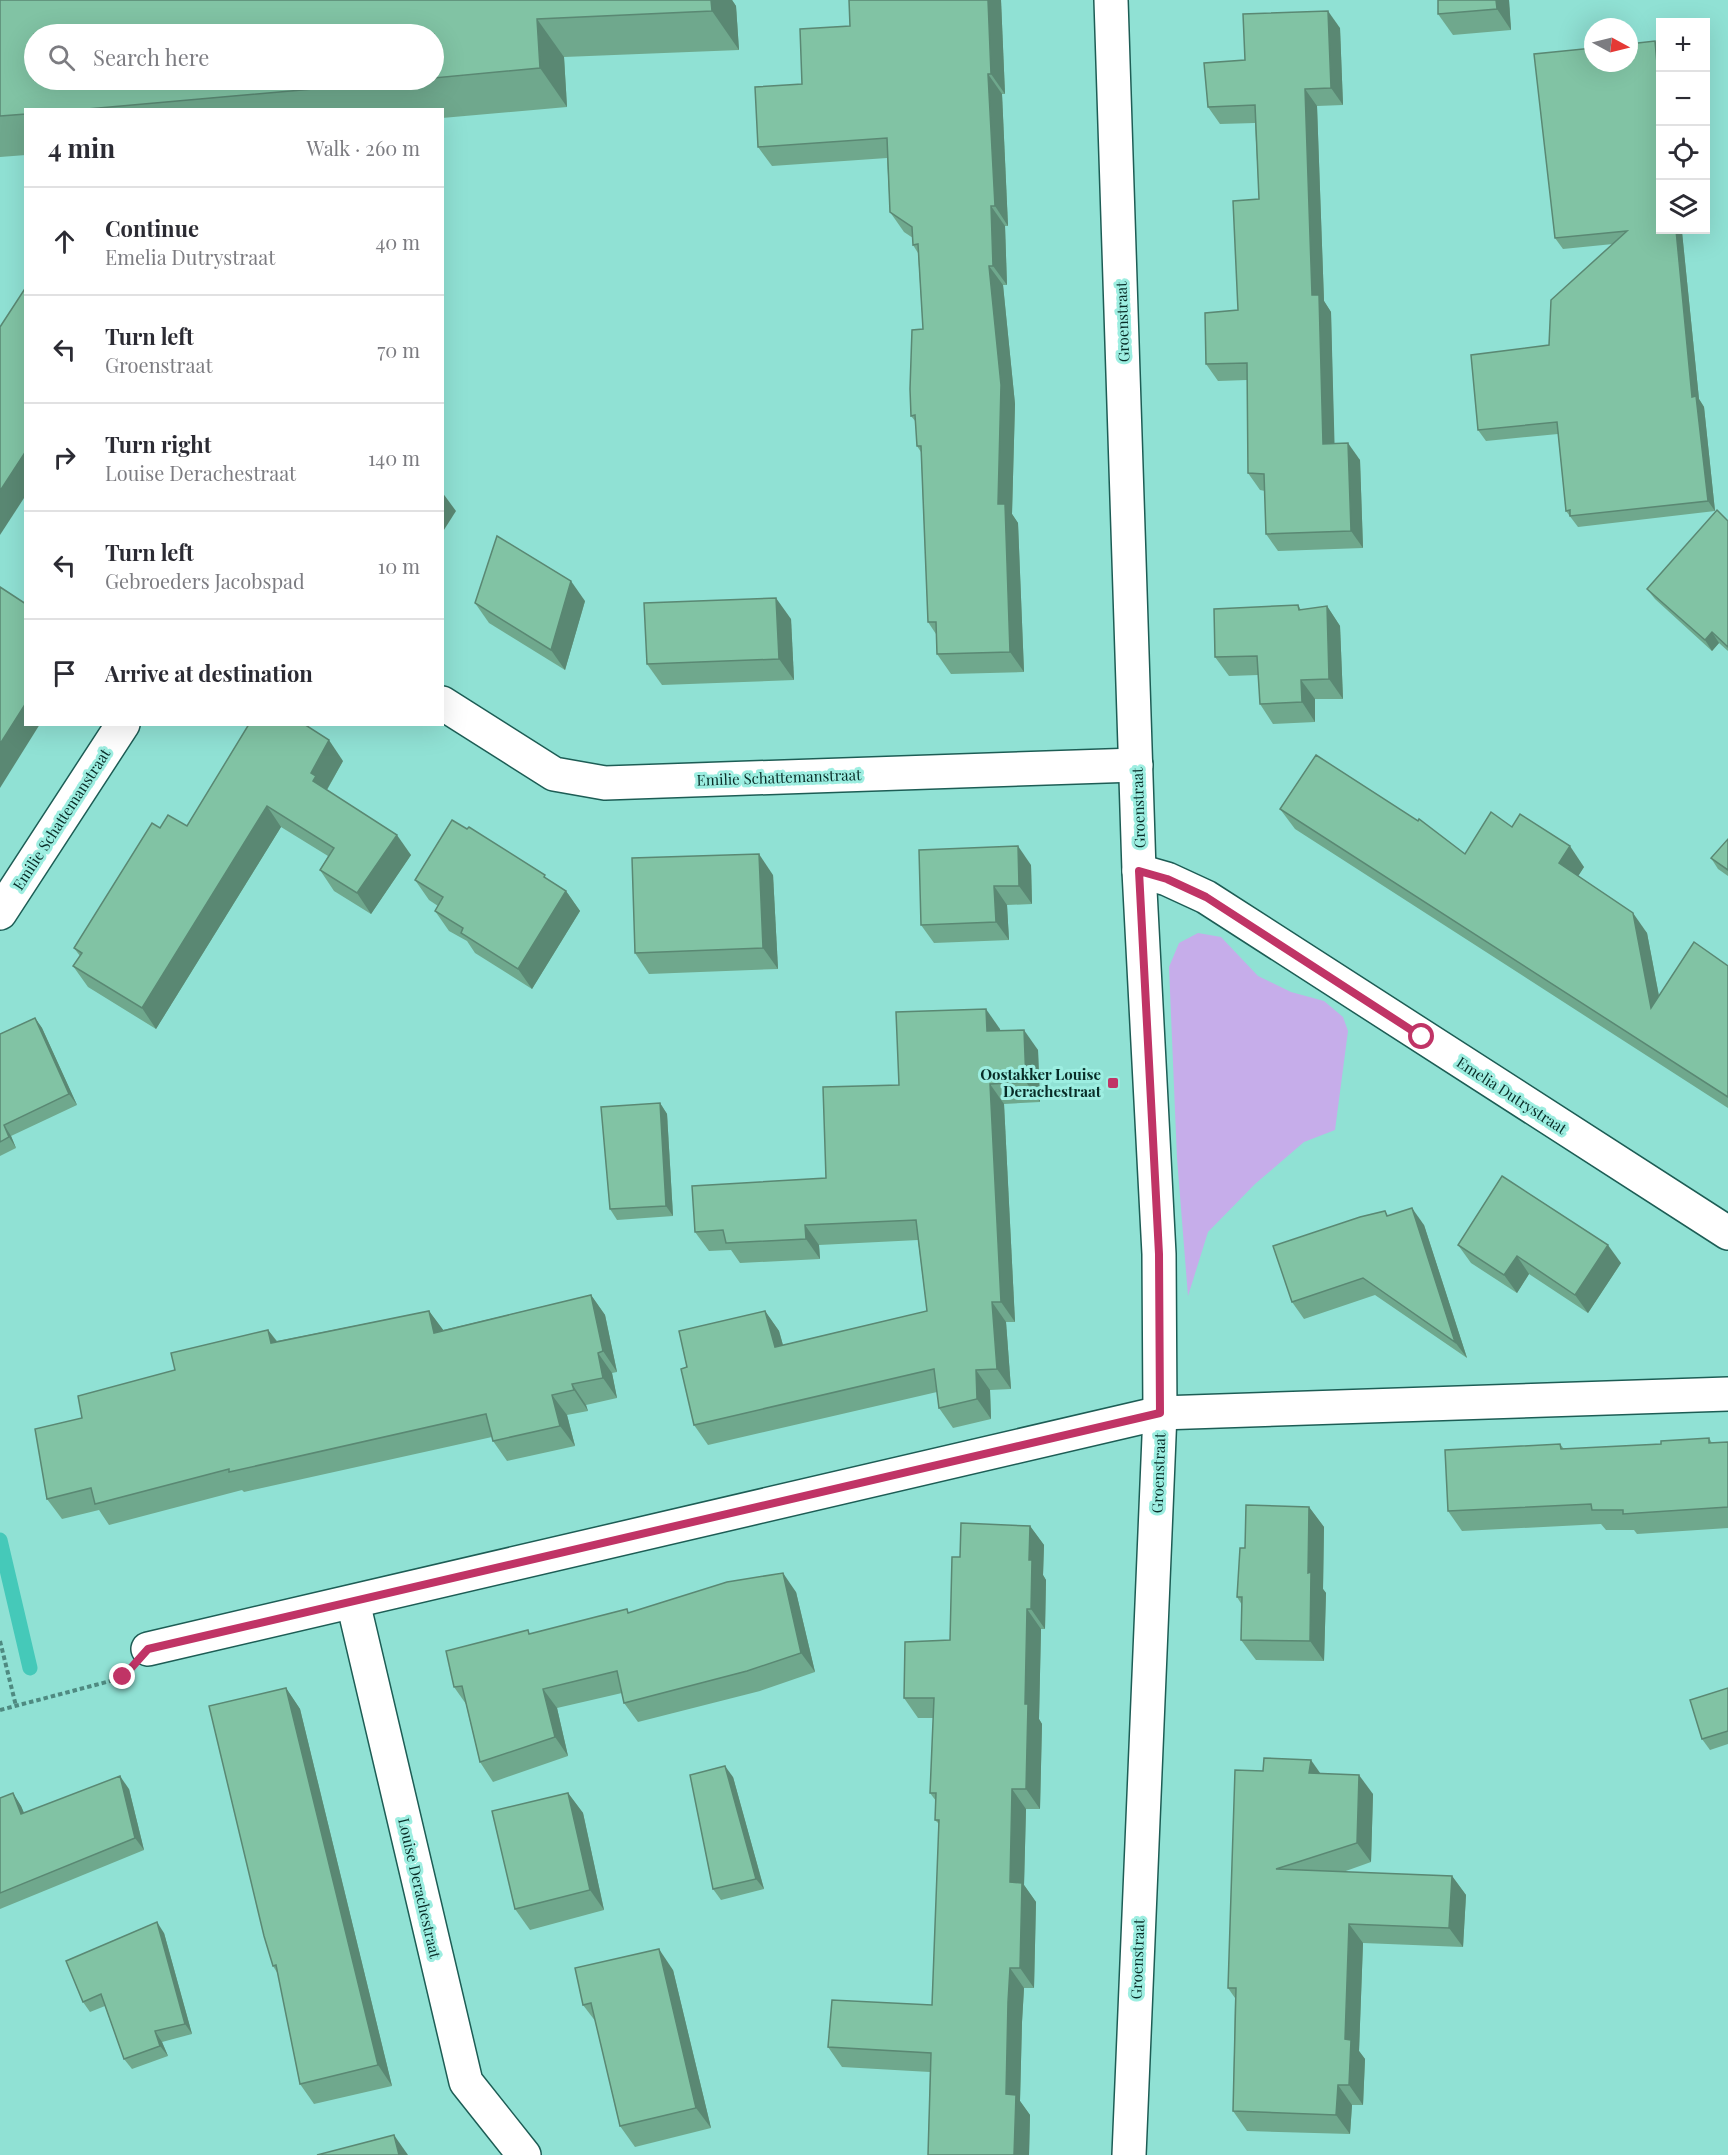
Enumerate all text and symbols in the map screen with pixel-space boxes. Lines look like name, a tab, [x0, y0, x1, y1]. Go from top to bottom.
north arrow	[1584, 18, 1638, 72]
map controls	[1656, 18, 1710, 234]
button: +	[1656, 18, 1710, 72]
search box	[24, 24, 444, 90]
icon: search	[45, 41, 78, 74]
text: Search here	[93, 42, 209, 72]
button: −	[1656, 72, 1710, 126]
button: locate	[1656, 126, 1710, 180]
text: 4 min	[48, 130, 115, 165]
text: Walk · 260 m	[307, 134, 420, 161]
button: layers	[1656, 180, 1710, 234]
text: Continue	[105, 213, 199, 243]
icon: ahead	[48, 225, 81, 258]
text: 40 m	[375, 228, 420, 255]
text: Emelia Dutrystraat	[105, 243, 275, 270]
street label: Groenstraat	[1111, 281, 1133, 363]
text: Turn left	[105, 321, 194, 351]
icon: left	[48, 333, 81, 366]
text: 70 m	[377, 336, 420, 363]
text: Groenstraat	[105, 351, 213, 378]
text: Turn right	[105, 429, 211, 459]
icon: right	[48, 441, 81, 474]
text: 140 m	[368, 444, 420, 471]
text: Louise Derachestraat	[105, 459, 296, 486]
text: Turn left	[105, 537, 194, 567]
icon: left	[48, 549, 81, 582]
text: 10 m	[378, 552, 420, 579]
text: Gebroeders Jacobspad	[105, 567, 305, 594]
icon: arrive	[48, 657, 81, 690]
text: Arrive at destination	[105, 658, 313, 688]
street label: Emilie Schattemanstraat	[8, 744, 115, 894]
street label: Emilie Schattemanstraat	[696, 764, 862, 790]
street label: Groenstraat	[1127, 767, 1149, 849]
route start	[1408, 1023, 1434, 1049]
street label: Emelia Dutrystraat	[1453, 1052, 1572, 1139]
place label: Oostakker Louise Derachestraat	[980, 1064, 1102, 1101]
marker: Oostakker Louise Derachestraat	[1106, 1076, 1120, 1090]
street label: Groenstraat	[1147, 1432, 1169, 1514]
route end	[109, 1663, 135, 1689]
street label: Louise Derachestraat	[394, 1816, 446, 1961]
street label: Groenstraat	[1126, 1918, 1148, 2000]

